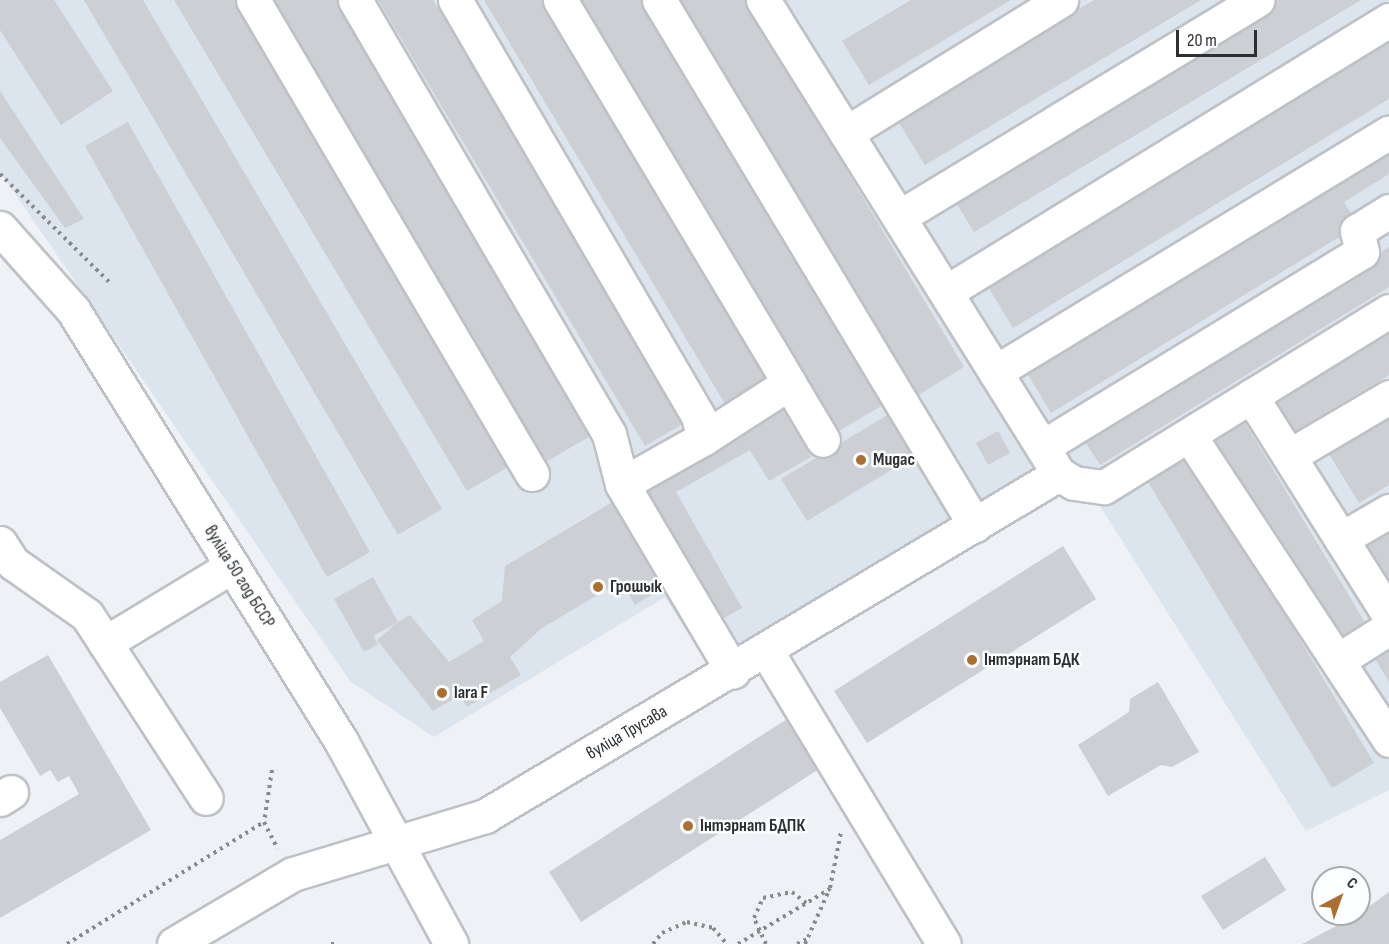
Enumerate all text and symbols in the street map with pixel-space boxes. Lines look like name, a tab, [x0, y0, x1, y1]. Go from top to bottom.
scale bar	[1179, 18, 1260, 56]
text: 20 m	[1187, 30, 1217, 51]
place label: Мидас	[873, 449, 915, 471]
marker: Мидас	[854, 453, 868, 467]
street label: вуліца 50 год БССР	[199, 522, 279, 632]
place label: Грошык	[610, 576, 662, 598]
marker: Грошык	[591, 580, 605, 594]
place label: Інтэрнат БДК	[984, 649, 1080, 671]
marker: Інтэрнат БДК	[965, 653, 979, 667]
place label: lara F	[454, 682, 488, 704]
marker: lara F	[435, 686, 449, 700]
street label: вуліца Трусава	[583, 701, 671, 765]
place label: Інтэрнат БДПК	[700, 815, 805, 837]
marker: Інтэрнат БДПК	[681, 819, 695, 833]
north arrow	[1311, 866, 1371, 926]
text: С	[1342, 874, 1361, 893]

